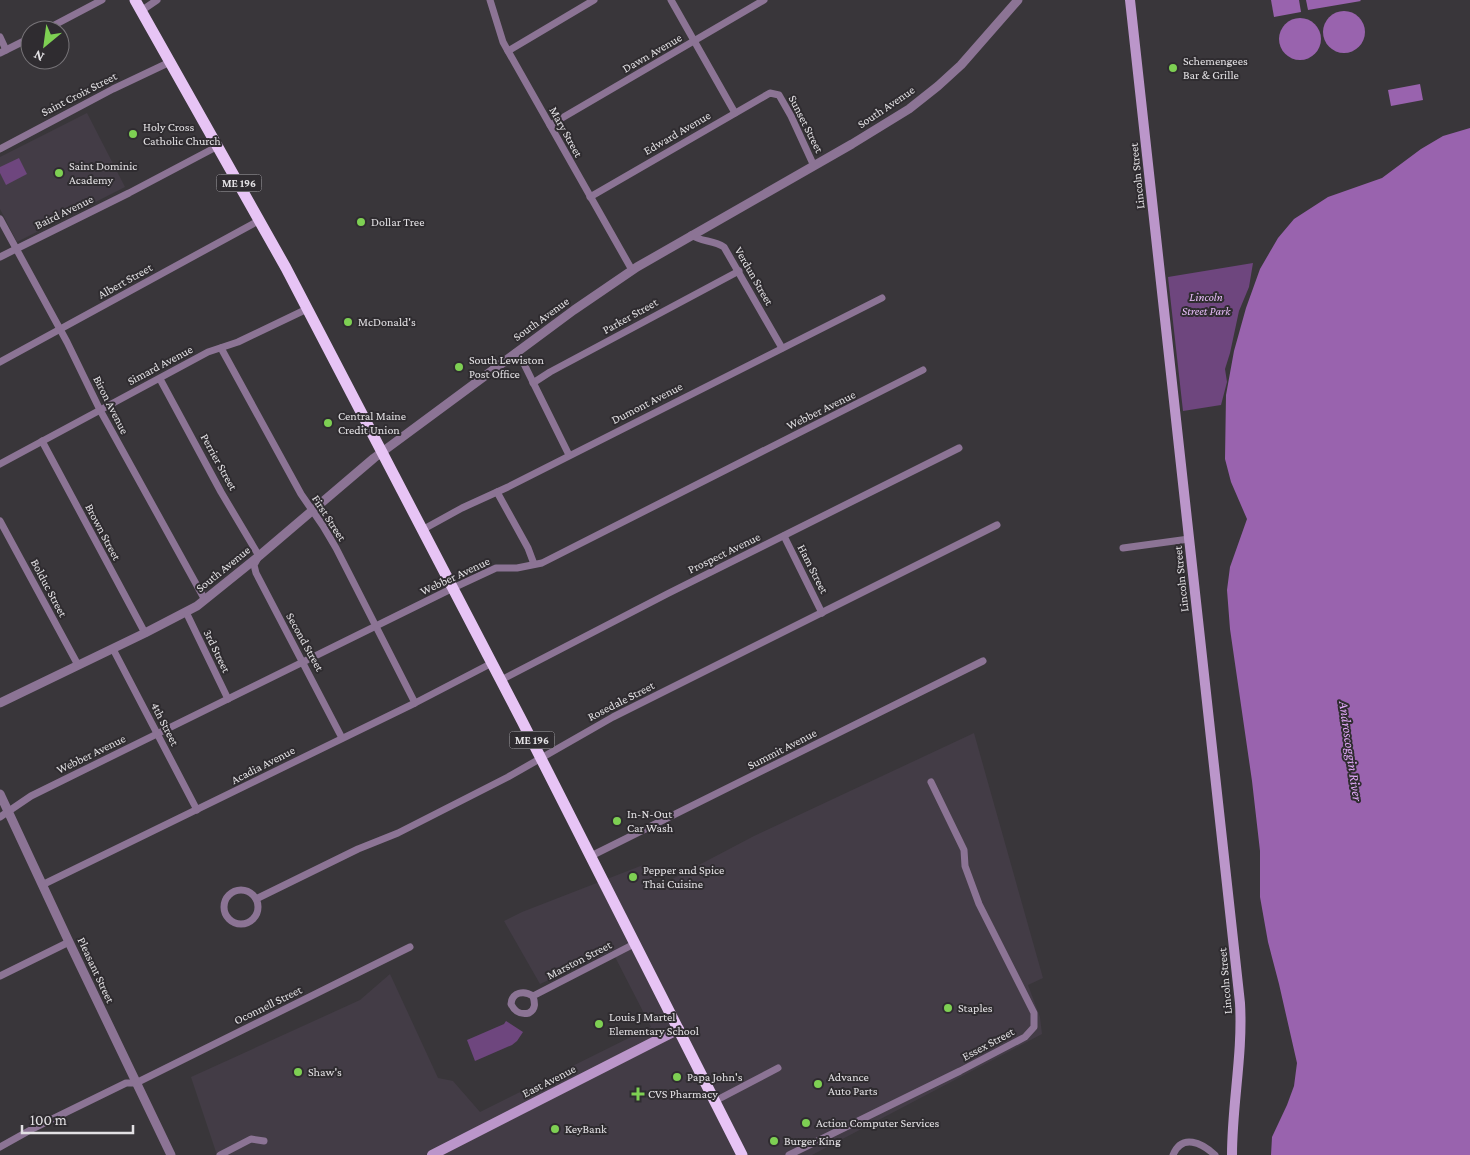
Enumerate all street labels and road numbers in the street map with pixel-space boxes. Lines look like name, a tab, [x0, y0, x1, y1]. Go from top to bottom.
street label: Dawn Avenue	[620, 30, 684, 76]
street label: Saint Croix Street	[39, 68, 120, 119]
street label: South Avenue	[855, 83, 917, 131]
street label: Sunset Street	[786, 93, 827, 156]
street label: Mary Street	[546, 104, 586, 161]
street label: Edward Avenue	[641, 108, 713, 158]
street label: Lincoln Street	[1126, 141, 1147, 210]
road number: ME 196	[216, 174, 262, 192]
street label: Baird Avenue	[33, 192, 95, 232]
street label: Verdun Street	[732, 244, 777, 309]
street label: Albert Street	[95, 260, 156, 302]
street label: South Avenue	[510, 294, 572, 344]
street label: Parker Street	[600, 295, 661, 337]
street label: Simard Avenue	[125, 342, 195, 388]
street label: Biron Avenue	[90, 373, 132, 437]
street label: Dumont Avenue	[609, 379, 685, 427]
street label: Webber Avenue	[784, 387, 858, 433]
street label: Perrier Street	[198, 431, 241, 494]
street label: First Street	[309, 492, 350, 545]
street label: Brown Street	[82, 501, 124, 564]
street label: Prospect Avenue	[686, 529, 762, 577]
street label: Ham Street	[795, 542, 832, 597]
street label: South Avenue	[193, 543, 253, 595]
street label: Lincoln Street	[1170, 544, 1191, 613]
street label: Webber Avenue	[418, 554, 492, 598]
street label: Bolduc Street	[28, 557, 71, 620]
street label: Second Street	[283, 610, 327, 675]
street label: 3rd Street	[201, 627, 234, 676]
street label: Rosedale Street	[585, 678, 658, 724]
street label: 4th Street	[148, 700, 182, 749]
street label: Summit Avenue	[745, 726, 819, 772]
street label: Webber Avenue	[54, 731, 128, 777]
road number: ME 196	[510, 732, 554, 748]
street label: Acadia Avenue	[229, 743, 297, 787]
street label: Pleasant Street	[75, 935, 118, 1006]
street label: Marston Street	[544, 937, 615, 982]
street label: Lincoln Street	[1215, 946, 1235, 1015]
street label: Oconnell Street	[232, 982, 305, 1027]
street label: Essex Street	[960, 1024, 1017, 1064]
street label: East Avenue	[520, 1062, 578, 1100]

